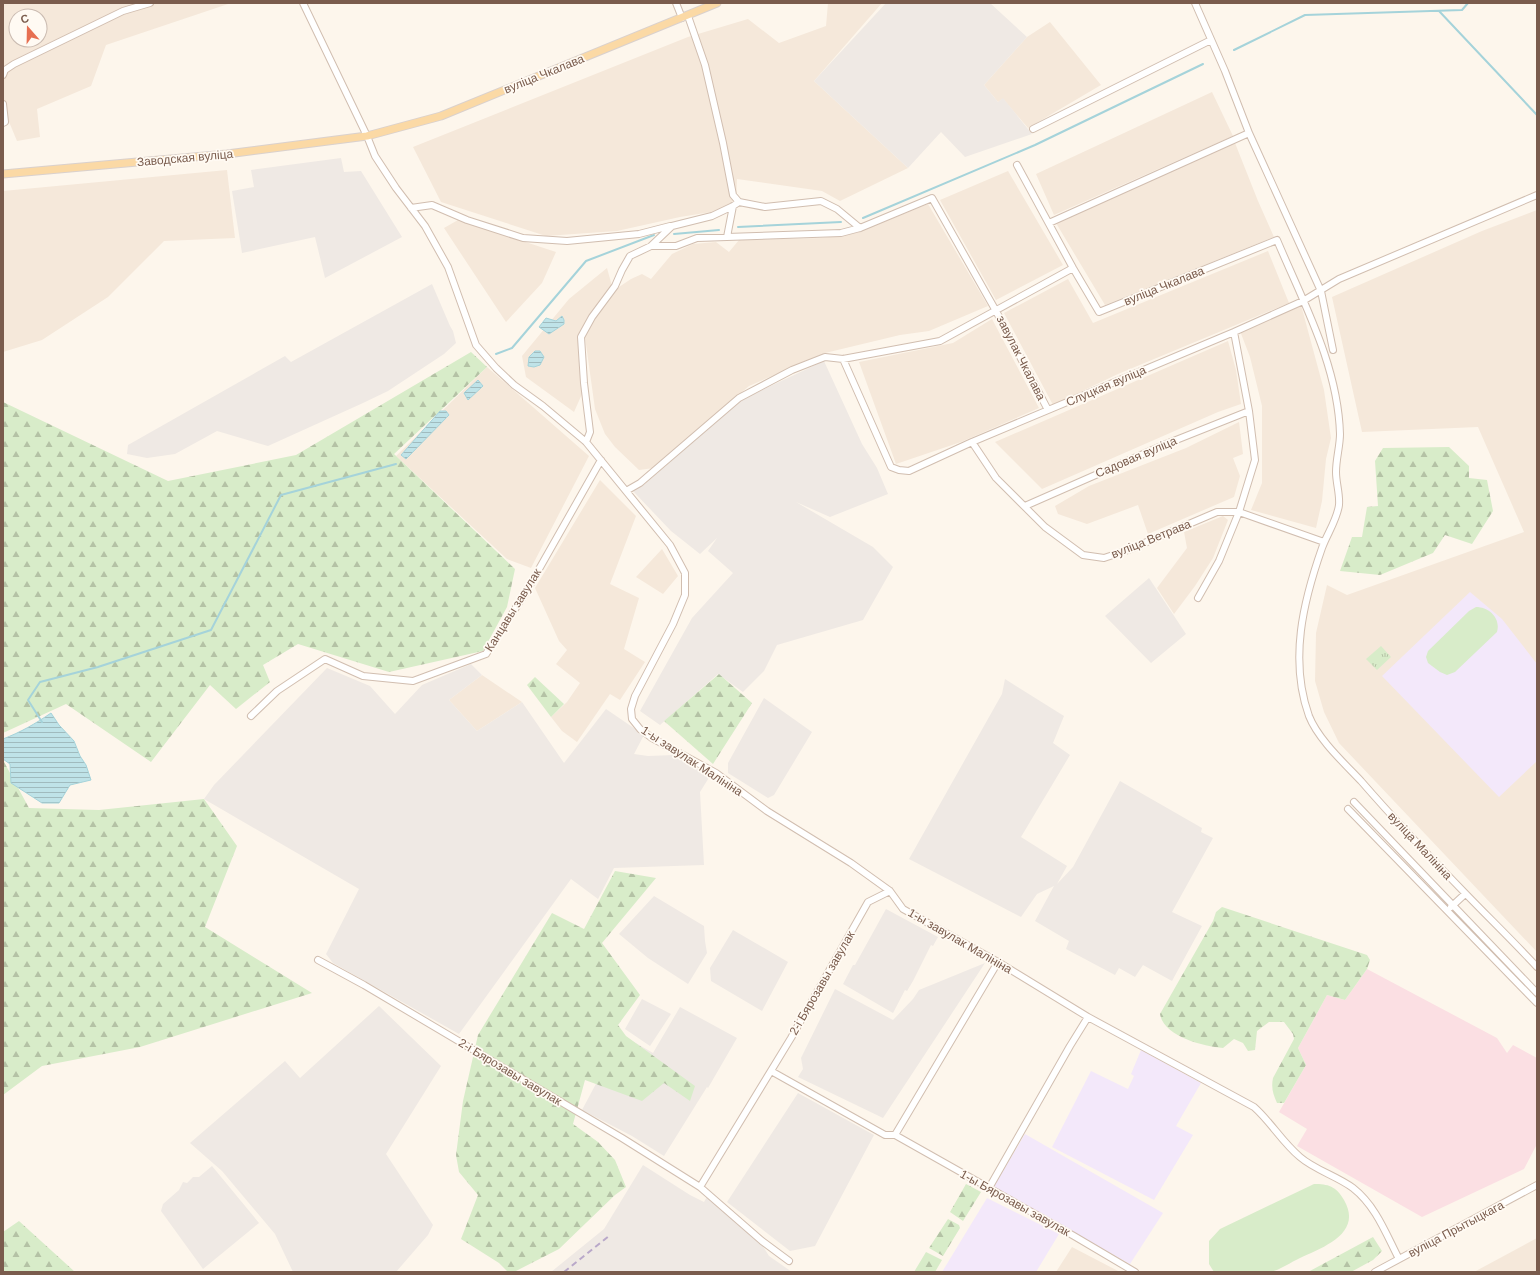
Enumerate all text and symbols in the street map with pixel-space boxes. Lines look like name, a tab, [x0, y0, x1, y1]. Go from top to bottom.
north arrow	[8, 8, 48, 48]
text: С	[19, 12, 30, 26]
street label: вуліца Чкалава	[502, 51, 586, 96]
street label: Заводская вуліца	[136, 147, 234, 169]
street label: вуліца Чкалава	[1122, 263, 1206, 308]
street label: завулак Чкалава	[994, 313, 1049, 403]
street label: Слуцкая вуліца	[1064, 363, 1148, 409]
street label: Садовая вуліца	[1093, 433, 1179, 480]
street label: вуліца Ветрава	[1109, 517, 1193, 561]
street label: Канцавы завулак	[482, 565, 545, 654]
street label: 1-ы завулак Малініна	[639, 723, 746, 799]
street label: вуліца Малініна	[1385, 809, 1455, 883]
street label: 1-ы завулак Малініна	[905, 905, 1015, 977]
street label: 2-і Бярозавы завулак	[787, 928, 858, 1037]
street label: 2-і Бярозавы завулак	[456, 1036, 565, 1109]
street label: 1-ы Бярозавы завулак	[958, 1167, 1073, 1239]
street label: вуліца Прытыцкага	[1406, 1198, 1506, 1260]

